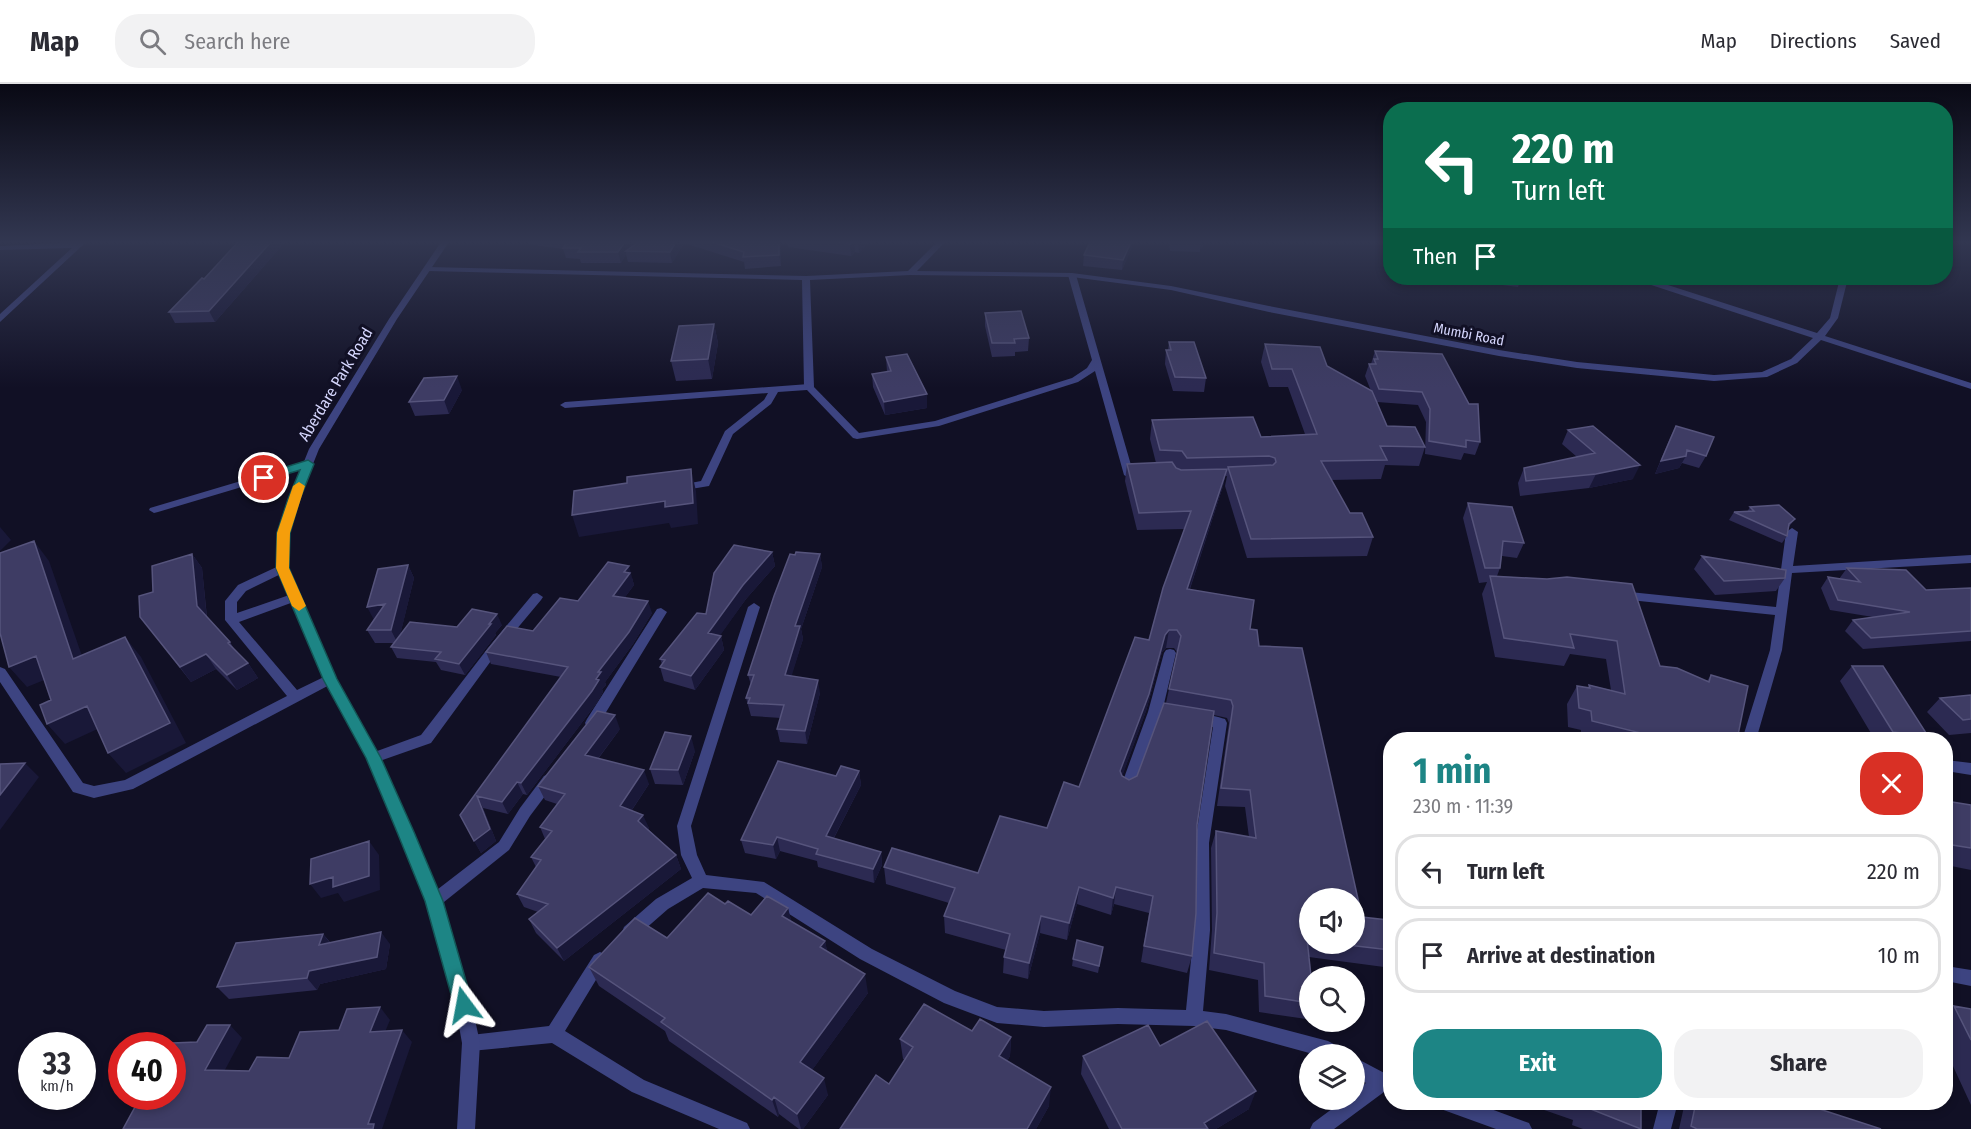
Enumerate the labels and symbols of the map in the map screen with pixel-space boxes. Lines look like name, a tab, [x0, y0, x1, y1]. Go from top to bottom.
street label: Mumbi Road	[1432, 319, 1506, 350]
street label: Aberdare Park Road	[294, 324, 377, 444]
pin	[238, 452, 289, 503]
position arrow	[432, 973, 496, 1037]
speed limit sign: 40	[108, 1032, 186, 1110]

